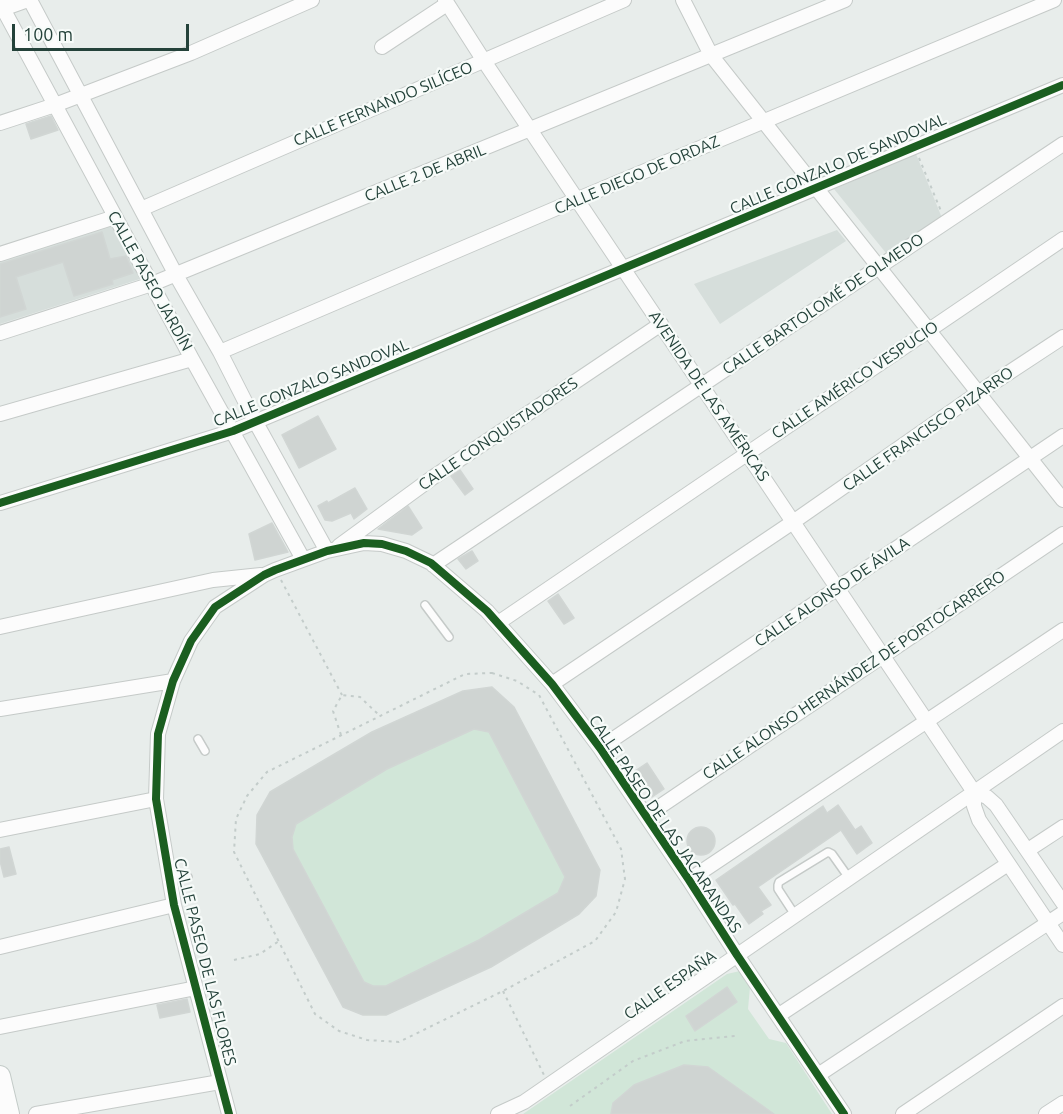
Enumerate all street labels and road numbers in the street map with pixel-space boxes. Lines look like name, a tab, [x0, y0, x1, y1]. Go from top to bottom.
street label: CALLE FERNANDO SILÍCEO	[290, 57, 476, 151]
street label: CALLE GONZALO DE SANDOVAL	[727, 110, 949, 218]
street label: CALLE DIEGO DE ORDAZ	[552, 131, 722, 219]
street label: CALLE 2 DE ABRIL	[362, 140, 488, 206]
street label: CALLE PASEO JARDÍN	[103, 208, 197, 354]
street label: CALLE BARTOLOMÉ DE OLMEDO	[719, 229, 927, 379]
street label: AVENIDA DE LAS AMÉRICAS	[645, 307, 773, 485]
street label: CALLE AMÉRICO VESPUCIO	[768, 317, 942, 443]
street label: CALLE GONZALO SANDOVAL	[211, 335, 411, 431]
street label: CALLE FRANCISCO PIZARRO	[839, 363, 1017, 495]
street label: CALLE CONQUISTADORES	[415, 373, 581, 495]
street label: CALLE ALONSO DE ÁVILA	[751, 533, 913, 651]
street label: CALLE ALONSO HERNÁNDEZ DE PORTOCARRERO	[699, 566, 1009, 784]
street label: CALLE PASEO DE LAS JACARANDAS	[585, 711, 745, 937]
street label: CALLE PASEO DE LAS FLORES	[170, 856, 240, 1068]
street label: CALLE ESPAÑA	[620, 946, 720, 1024]

